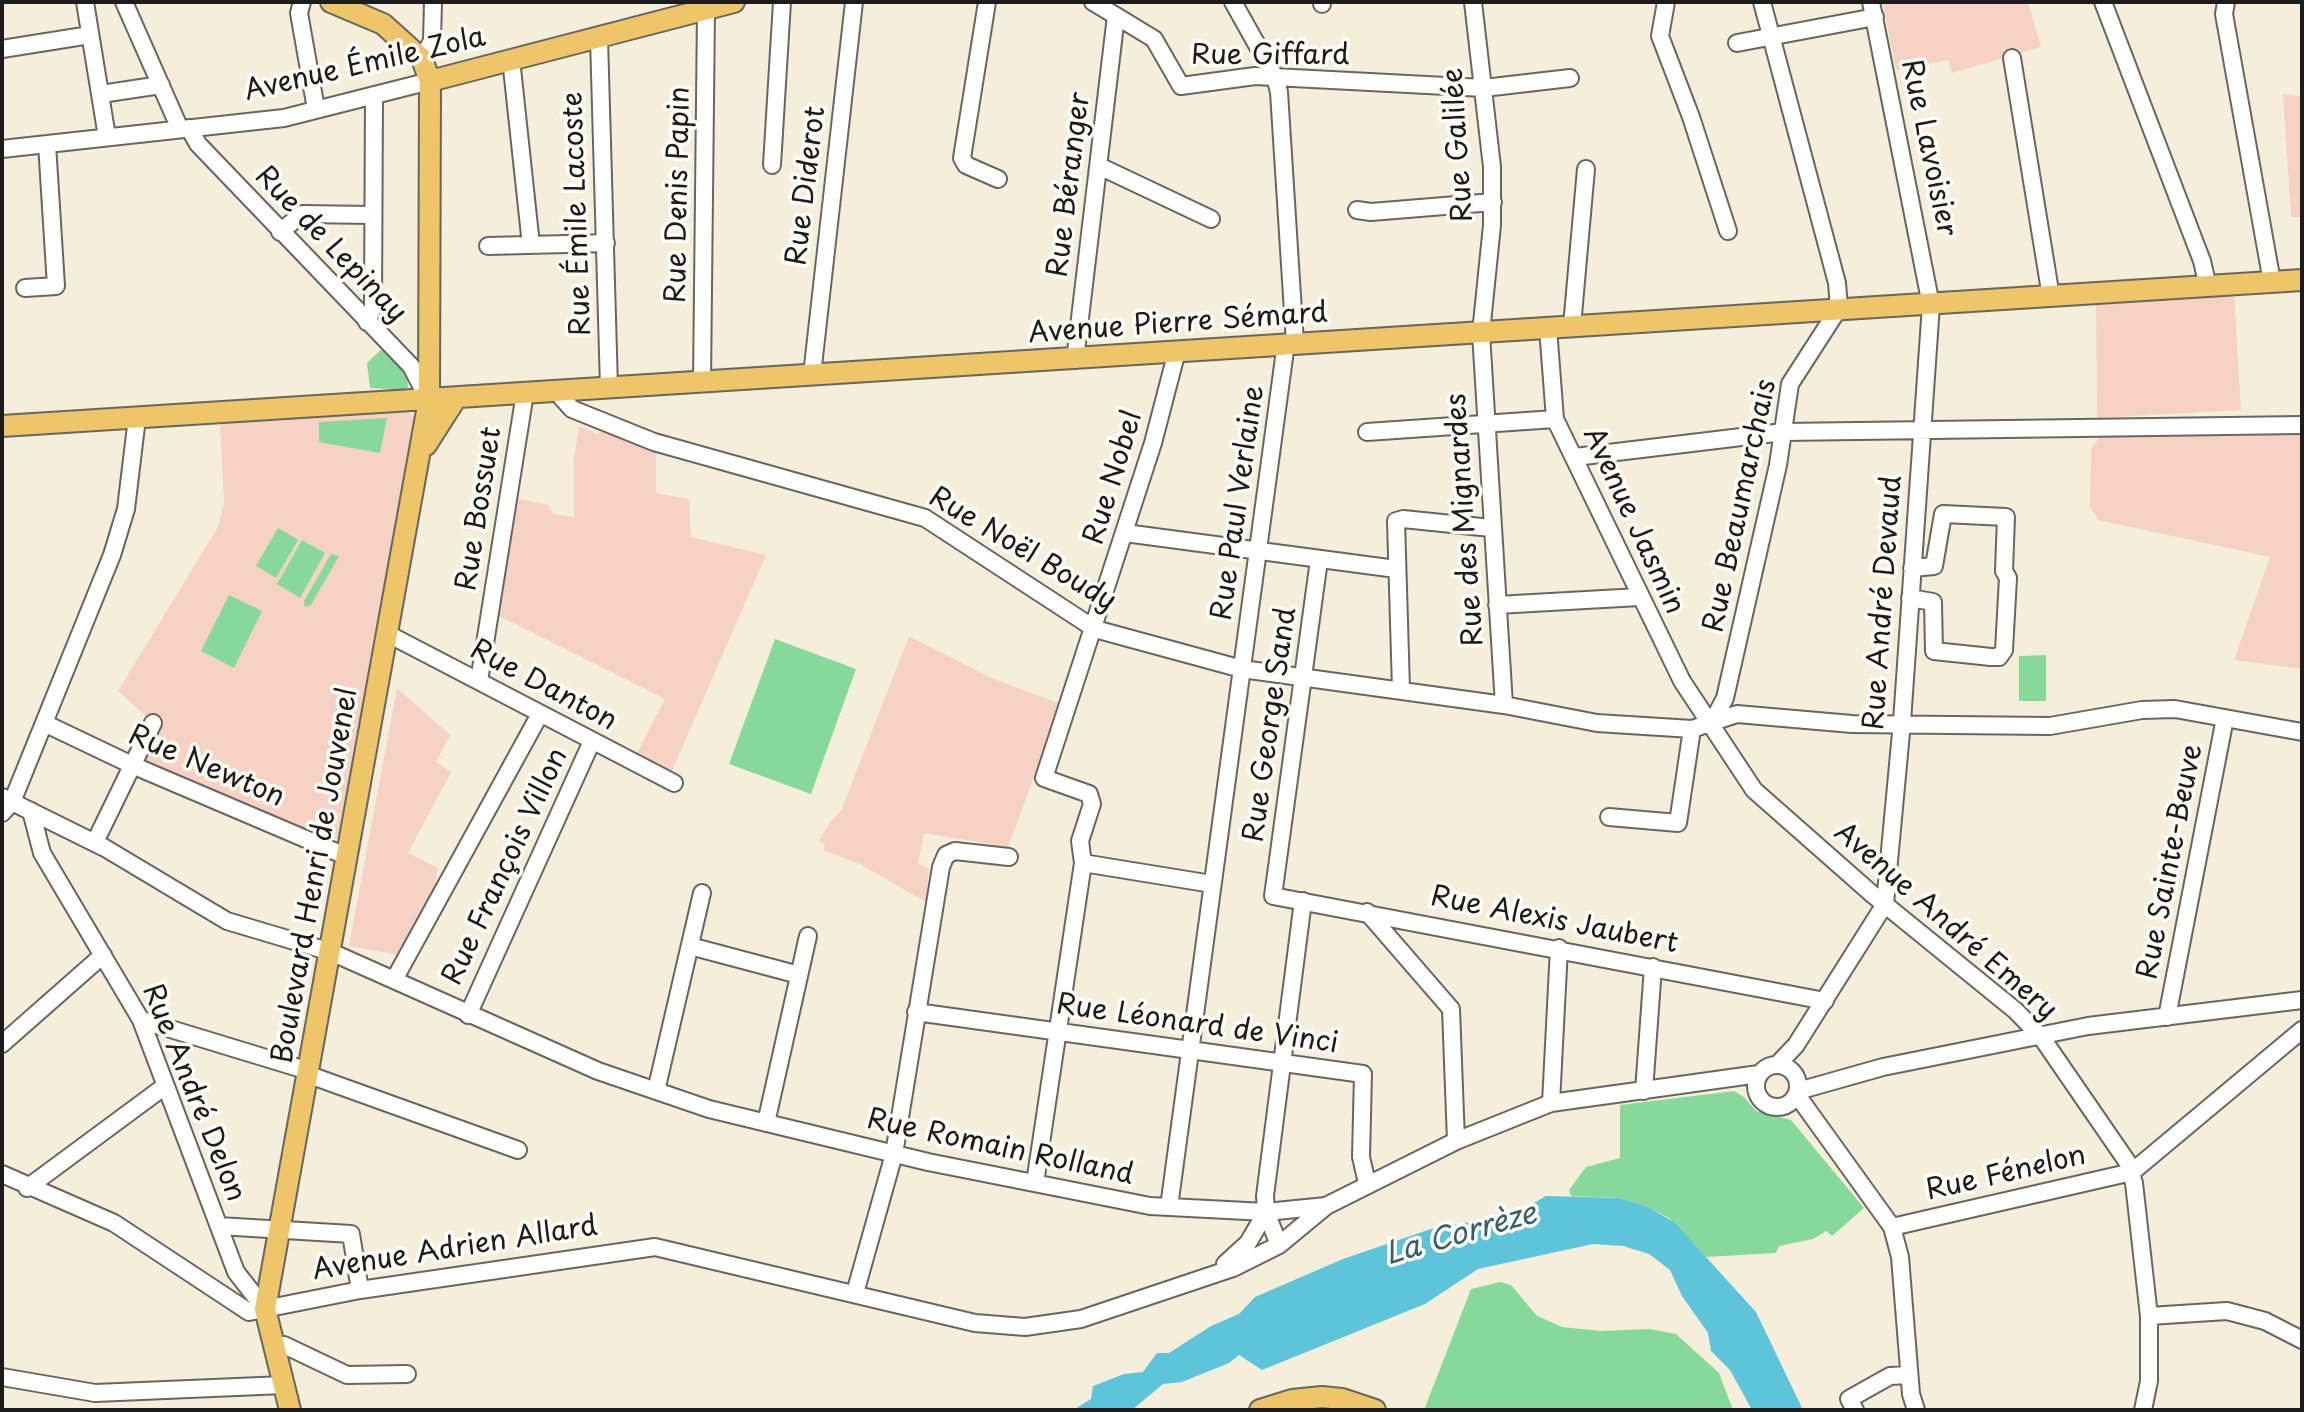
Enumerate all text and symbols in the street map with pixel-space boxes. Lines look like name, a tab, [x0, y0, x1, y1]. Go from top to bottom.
street label: Avenue Émile Zola	[241, 21, 489, 109]
street label: Rue Giffard	[1191, 39, 1349, 73]
street label: Rue Lavoisier	[1893, 57, 1963, 239]
street label: Rue Galilée	[1437, 67, 1481, 223]
street label: Rue Denis Papin	[660, 86, 698, 304]
street label: Rue Émile Lacoste	[557, 91, 599, 337]
street label: Rue Béranger	[1042, 91, 1098, 279]
street label: Rue Diderot	[781, 104, 833, 268]
street label: Rue de Lepinay	[247, 160, 413, 330]
street label: Avenue Pierre Sémard	[1027, 297, 1329, 351]
street label: Rue Beaumarchais	[1698, 376, 1784, 636]
street label: Rue Paul Verlaine	[1206, 383, 1272, 623]
street label: Rue des Mignardes	[1440, 392, 1492, 648]
street label: Rue Nobel	[1078, 407, 1150, 549]
street label: Avenue Jasmin	[1575, 422, 1691, 620]
street label: Rue Bossuet	[450, 425, 510, 593]
street label: Rue André Devaud	[1858, 475, 1910, 731]
street label: Rue Noël Boudy	[922, 481, 1122, 619]
street label: Rue George Sand	[1238, 605, 1304, 845]
street label: Rue Danton	[464, 633, 622, 739]
street label: Boulevard Henri de Jouvenel	[266, 685, 366, 1067]
street label: Rue Newton	[123, 719, 289, 815]
street label: Rue Sainte-Beuve	[2132, 741, 2210, 983]
street label: Rue François Villon	[436, 743, 576, 991]
street label: Avenue André Emery	[1827, 816, 2063, 1028]
street label: Rue Alexis Jaubert	[1427, 881, 1681, 961]
street label: Rue André Delon	[134, 979, 252, 1207]
street label: Rue Léonard de Vinci	[1054, 989, 1340, 1061]
street label: Rue Romain Rolland	[864, 1103, 1136, 1193]
street label: Rue Fénelon	[1923, 1139, 2089, 1209]
water label: La Corrèze	[1381, 1196, 1541, 1274]
street label: Avenue Adrien Allard	[310, 1210, 600, 1288]

